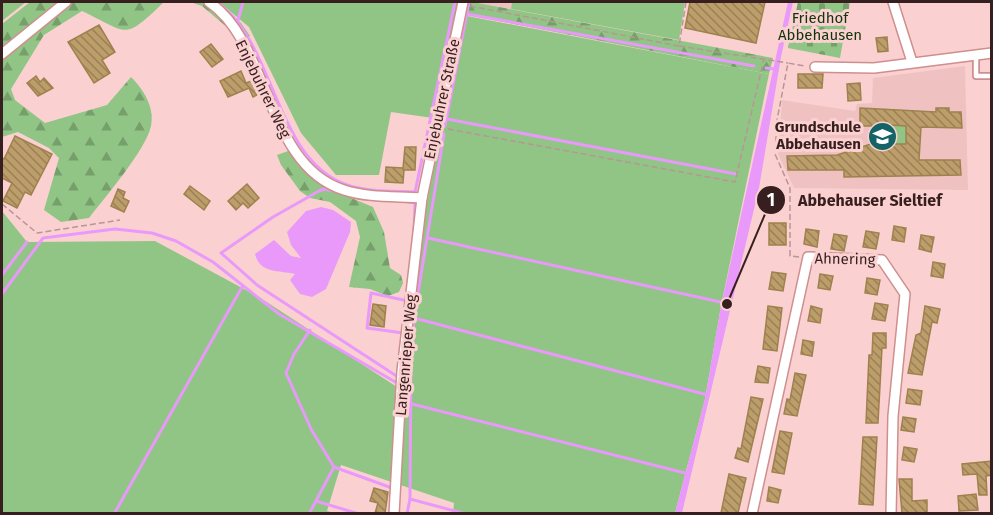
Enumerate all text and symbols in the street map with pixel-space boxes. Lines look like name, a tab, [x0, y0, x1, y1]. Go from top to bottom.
park label: Friedhof Abbehausen	[778, 9, 862, 44]
street label: Enjebuhrer Weg	[231, 37, 295, 141]
street label: Enjebuhrer Straße	[420, 37, 464, 161]
place label: Grundschule Abbehausen	[775, 118, 861, 153]
school or university icon: Grundschule Abbehausen	[866, 120, 898, 152]
callout: Abbehauser Sieltief	[756, 183, 954, 217]
text: 1	[767, 189, 775, 211]
text: Abbehauser Sieltief	[797, 191, 943, 210]
street label: Ahnering	[814, 249, 876, 269]
street label: Langenrieper Weg	[392, 293, 420, 417]

